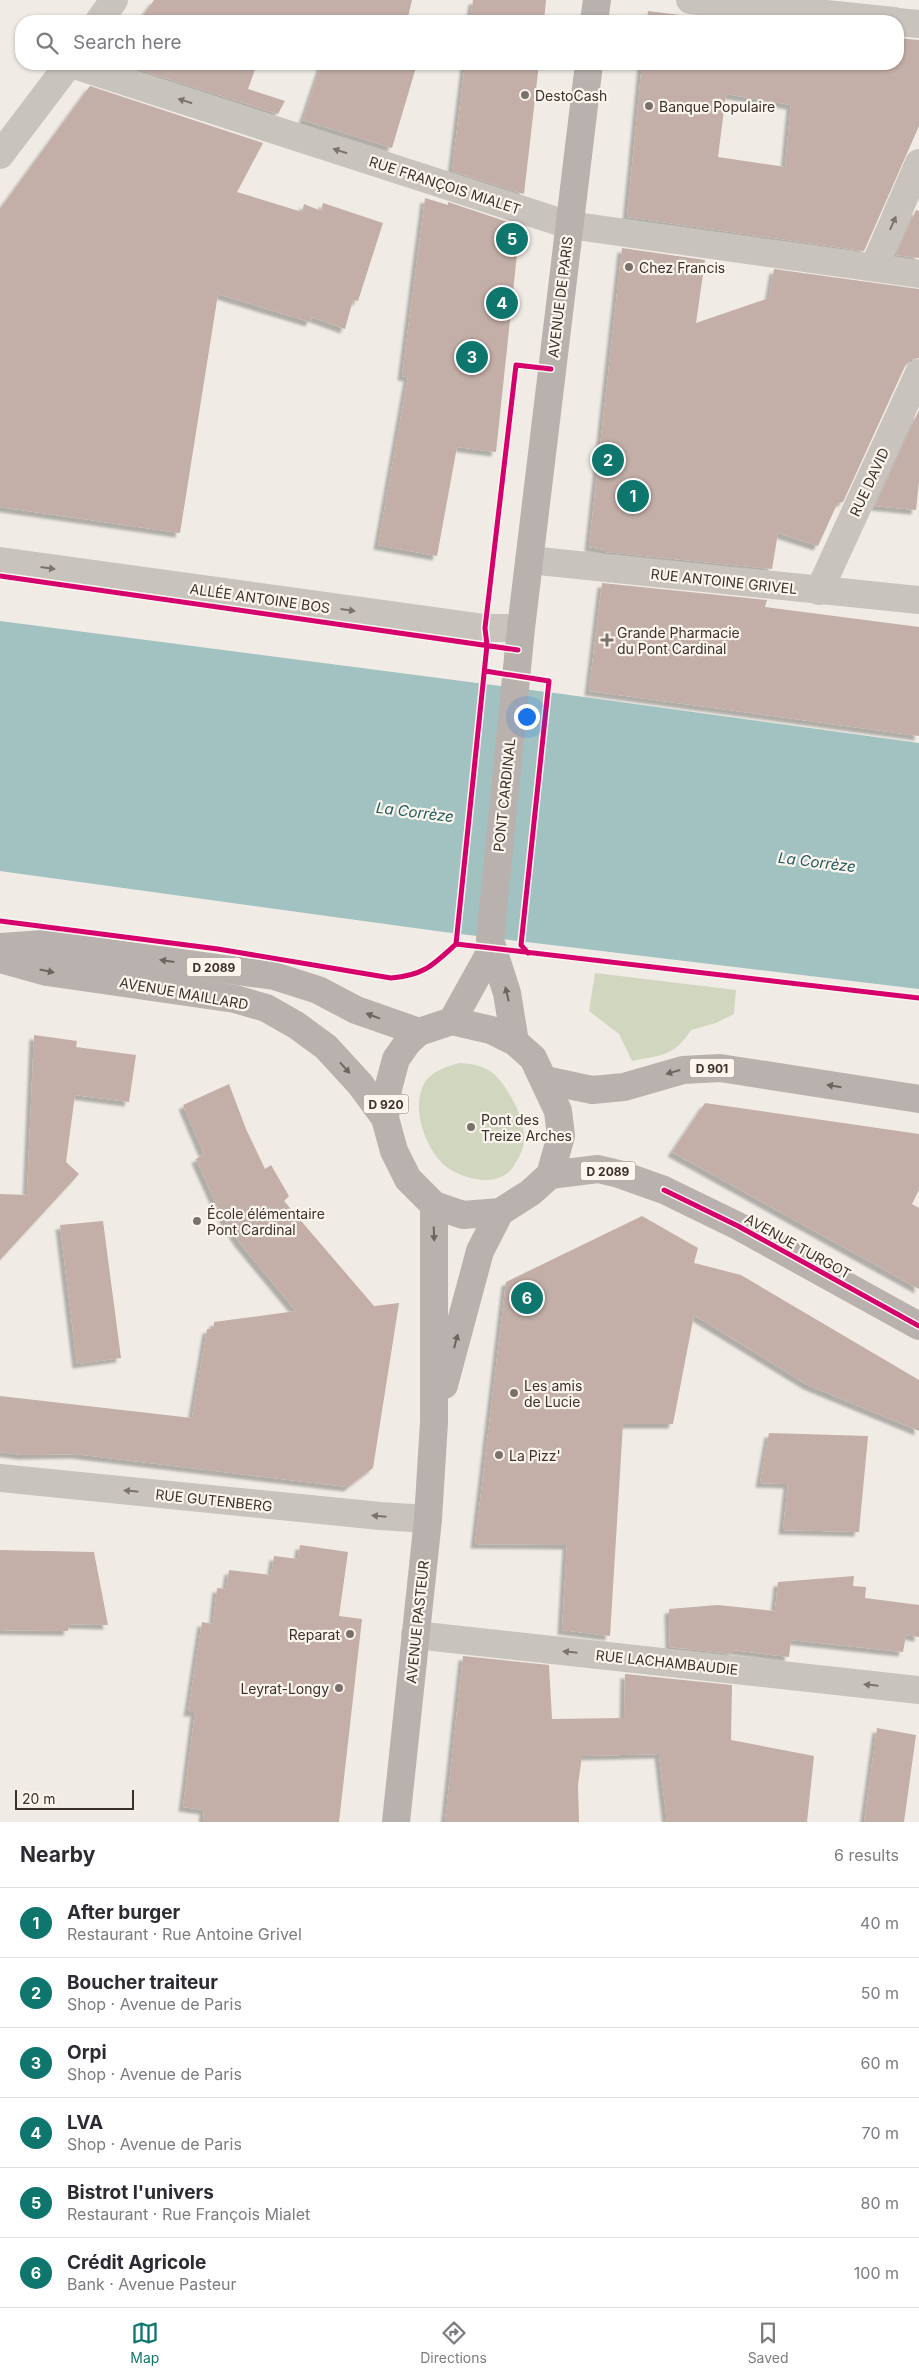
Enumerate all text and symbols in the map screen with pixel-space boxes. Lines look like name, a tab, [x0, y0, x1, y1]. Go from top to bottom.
search box	[15, 15, 904, 70]
icon: search	[33, 29, 61, 57]
text: Search here	[73, 31, 182, 54]
place label: DestoCash	[535, 87, 607, 104]
marker: DestoCash	[519, 89, 531, 101]
one-way arrow	[178, 97, 193, 104]
place label: Banque Populaire	[659, 98, 775, 115]
marker: Banque Populaire	[643, 100, 655, 112]
one-way arrow	[332, 147, 347, 154]
street label: RUE FRANÇOIS MIALET	[367, 152, 523, 218]
one-way arrow	[890, 215, 898, 230]
pin: 5	[496, 220, 528, 258]
street label: AVENUE DE PARIS	[544, 235, 576, 359]
place label: Chez Francis	[639, 259, 725, 276]
marker: Chez Francis	[623, 261, 635, 273]
pin: 4	[486, 284, 518, 322]
pin: 3	[456, 338, 488, 376]
pin: 2	[592, 441, 624, 479]
street label: RUE DAVID	[846, 445, 892, 519]
pin: 1	[617, 477, 649, 515]
one-way arrow	[41, 564, 57, 572]
street label: RUE ANTOINE GRIVEL	[650, 565, 798, 597]
street label: ALLÉE ANTOINE BOS	[189, 580, 331, 616]
one-way arrow	[340, 606, 356, 614]
place label: Grande Pharmacie du Pont Cardinal	[617, 624, 740, 657]
marker: Grande Pharmacie du Pont Cardinal	[601, 634, 613, 646]
your location	[514, 704, 540, 730]
street label: PONT CARDINAL	[490, 737, 518, 852]
water label: La Corrèze	[375, 798, 455, 826]
water label: La Corrèze	[777, 848, 857, 876]
one-way arrow	[159, 957, 175, 965]
road number: D 2089	[186, 958, 242, 976]
one-way arrow	[40, 967, 55, 975]
street label: AVENUE MAILLARD	[118, 973, 250, 1013]
one-way arrow	[503, 987, 511, 1002]
one-way arrow	[366, 1012, 380, 1020]
road number: D 901	[690, 1058, 734, 1078]
one-way arrow	[340, 1061, 351, 1074]
one-way arrow	[666, 1069, 681, 1077]
one-way arrow	[825, 1081, 841, 1089]
road number: D 920	[364, 1094, 408, 1114]
place label: Pont des Treize Arches	[481, 1111, 572, 1144]
marker: Pont des Treize Arches	[465, 1121, 477, 1133]
road number: D 2089	[580, 1162, 636, 1180]
place label: École élémentaire Pont Cardinal	[207, 1205, 325, 1238]
street label: AVENUE TURGOT	[742, 1210, 854, 1282]
marker: École élémentaire Pont Cardinal	[191, 1215, 203, 1227]
one-way arrow	[431, 1226, 439, 1242]
pin: 6	[511, 1279, 543, 1317]
one-way arrow	[452, 1334, 460, 1349]
place label: Les amis de Lucie	[524, 1377, 582, 1410]
marker: Les amis de Lucie	[508, 1387, 520, 1399]
place label: La Pizz'	[509, 1447, 561, 1464]
marker: La Pizz'	[493, 1449, 505, 1461]
street label: RUE GUTENBERG	[155, 1485, 273, 1515]
one-way arrow	[122, 1487, 138, 1495]
one-way arrow	[371, 1512, 387, 1520]
street label: AVENUE PASTEUR	[402, 1560, 432, 1684]
place label: Reparat	[289, 1626, 340, 1643]
marker: Reparat	[344, 1628, 356, 1640]
street label: RUE LACHAMBAUDIE	[595, 1646, 739, 1678]
one-way arrow	[562, 1648, 578, 1656]
place label: Leyrat-Longy	[240, 1680, 329, 1697]
one-way arrow	[862, 1680, 878, 1688]
marker: Leyrat-Longy	[333, 1682, 345, 1694]
scale bar	[15, 1787, 134, 1810]
text: 20 m	[22, 1790, 56, 1807]
text: Nearby	[20, 1842, 95, 1867]
text: 6 results	[834, 1845, 899, 1865]
text: After burger	[67, 1901, 180, 1924]
text: 1	[33, 1913, 39, 1933]
text: 40 m	[860, 1913, 899, 1933]
text: Restaurant · Rue Antoine Grivel	[67, 1924, 302, 1944]
text: Boucher traiteur	[67, 1971, 218, 1994]
text: 2	[31, 1983, 41, 2003]
text: 50 m	[861, 1983, 899, 2003]
text: Shop · Avenue de Paris	[67, 1994, 242, 2014]
text: Orpi	[67, 2041, 107, 2064]
text: 3	[31, 2053, 41, 2073]
text: 60 m	[860, 2053, 899, 2073]
text: Shop · Avenue de Paris	[67, 2064, 242, 2084]
text: LVA	[67, 2111, 103, 2134]
text: 4	[31, 2123, 41, 2143]
text: 70 m	[862, 2123, 899, 2143]
text: Shop · Avenue de Paris	[67, 2134, 242, 2154]
text: Bistrot l'univers	[67, 2181, 214, 2204]
text: 5	[31, 2193, 41, 2213]
text: 80 m	[860, 2193, 899, 2213]
text: Restaurant · Rue François Mialet	[67, 2204, 310, 2224]
text: Crédit Agricole	[67, 2251, 206, 2274]
text: 6	[31, 2263, 41, 2283]
text: 100 m	[854, 2263, 899, 2283]
text: Bank · Avenue Pasteur	[67, 2274, 237, 2294]
tab: Map	[130, 2319, 159, 2366]
tab: Directions	[420, 2319, 487, 2366]
tab: Saved	[748, 2319, 789, 2366]

